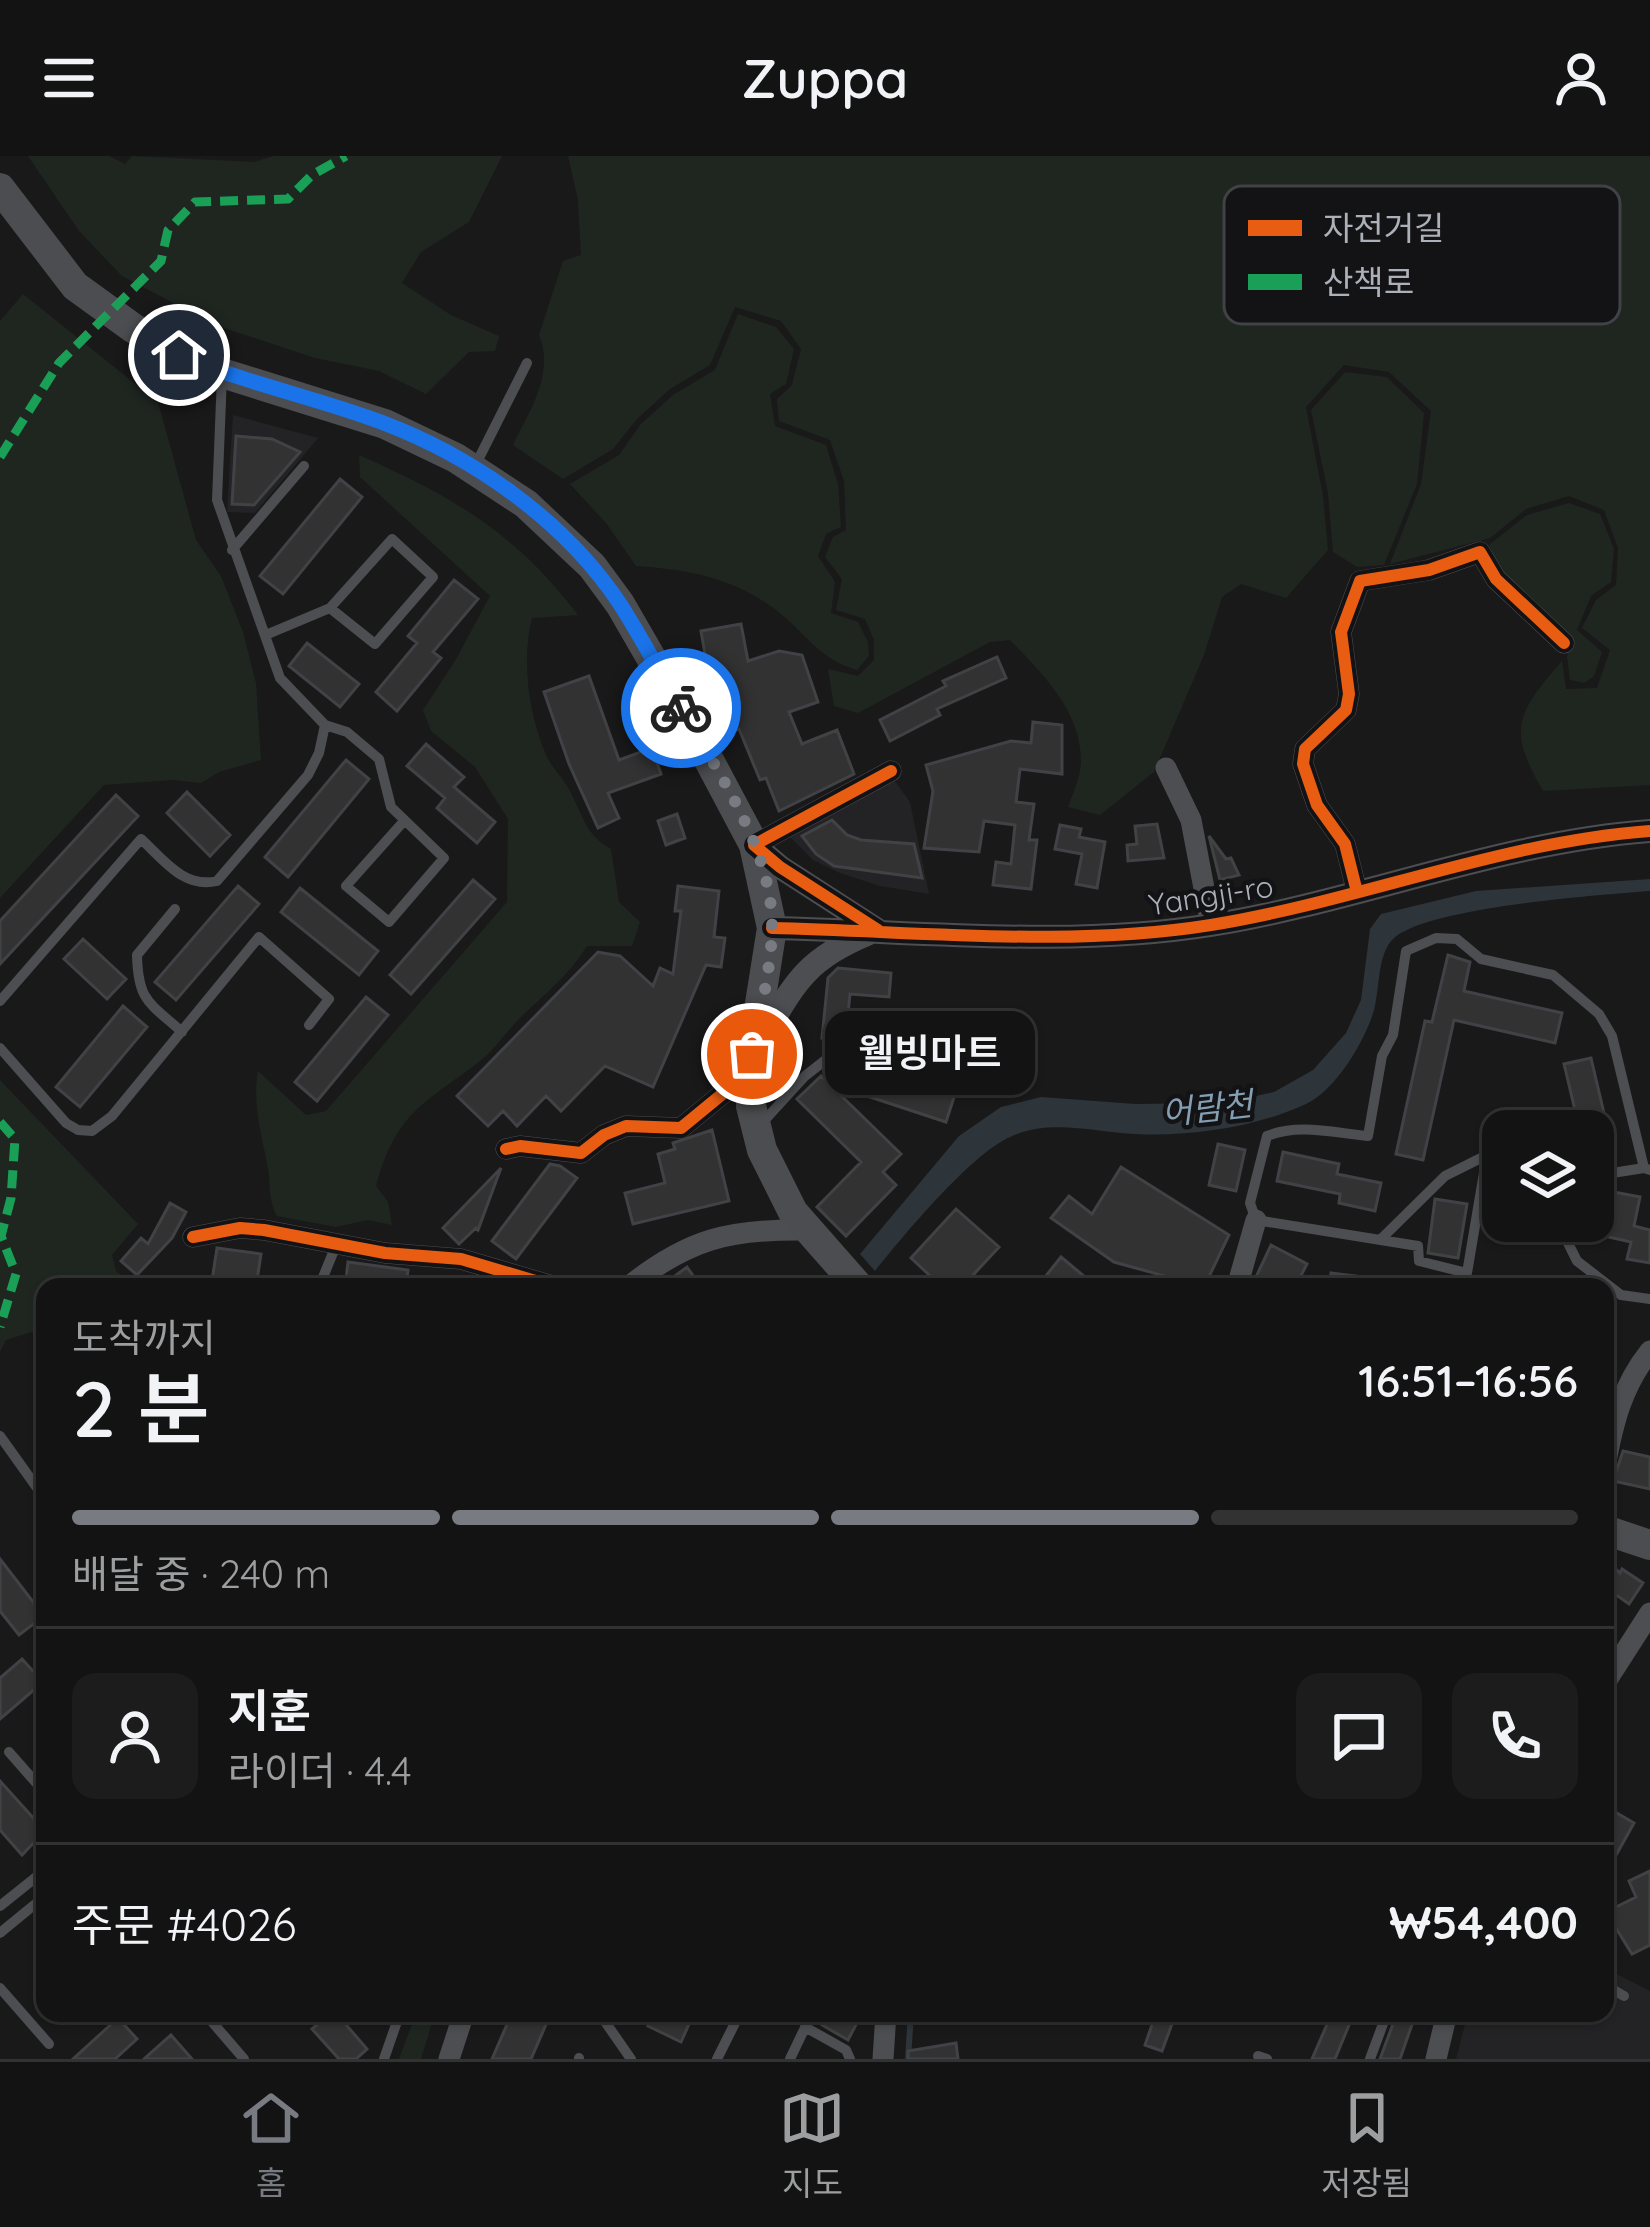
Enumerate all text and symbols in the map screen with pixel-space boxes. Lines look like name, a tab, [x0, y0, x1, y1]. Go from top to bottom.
text: Zuppa	[742, 44, 908, 112]
icon: menu	[36, 45, 102, 111]
icon: person	[1548, 45, 1614, 111]
legend	[1224, 186, 1620, 324]
text: 자전거길	[1323, 207, 1444, 248]
text: 산책로	[1323, 261, 1414, 302]
pin	[128, 304, 230, 406]
icon: home	[146, 322, 212, 388]
courier	[621, 648, 741, 768]
icon: bike	[648, 675, 714, 741]
street label: Yangji-ro	[1146, 866, 1276, 924]
pin	[701, 1003, 803, 1105]
callout: 웰빙마트	[824, 1012, 1034, 1096]
icon: bag	[719, 1021, 785, 1087]
text: 웰빙마트	[858, 1028, 1002, 1077]
water label: 어람천	[1160, 1082, 1258, 1133]
map controls	[1482, 1110, 1614, 1242]
button: layers	[1482, 1110, 1614, 1242]
text: 도착까지	[72, 1313, 216, 1362]
text: 16:51–16:56	[1358, 1352, 1578, 1408]
text: 2 분	[72, 1359, 209, 1457]
text: 배달 중 · 240 m	[72, 1549, 330, 1598]
button: person	[72, 1673, 198, 1799]
button: chat	[1296, 1673, 1422, 1799]
button: phone	[1452, 1673, 1578, 1799]
text: 지훈	[228, 1682, 311, 1738]
text: 라이더 · 4.4	[228, 1746, 412, 1795]
text: ₩54,400	[1389, 1894, 1578, 1950]
text: 주문 #4026	[72, 1896, 296, 1952]
tab: 홈	[238, 2085, 304, 2205]
tab: 지도	[779, 2085, 845, 2205]
tab: 저장됨	[1321, 2085, 1412, 2205]

